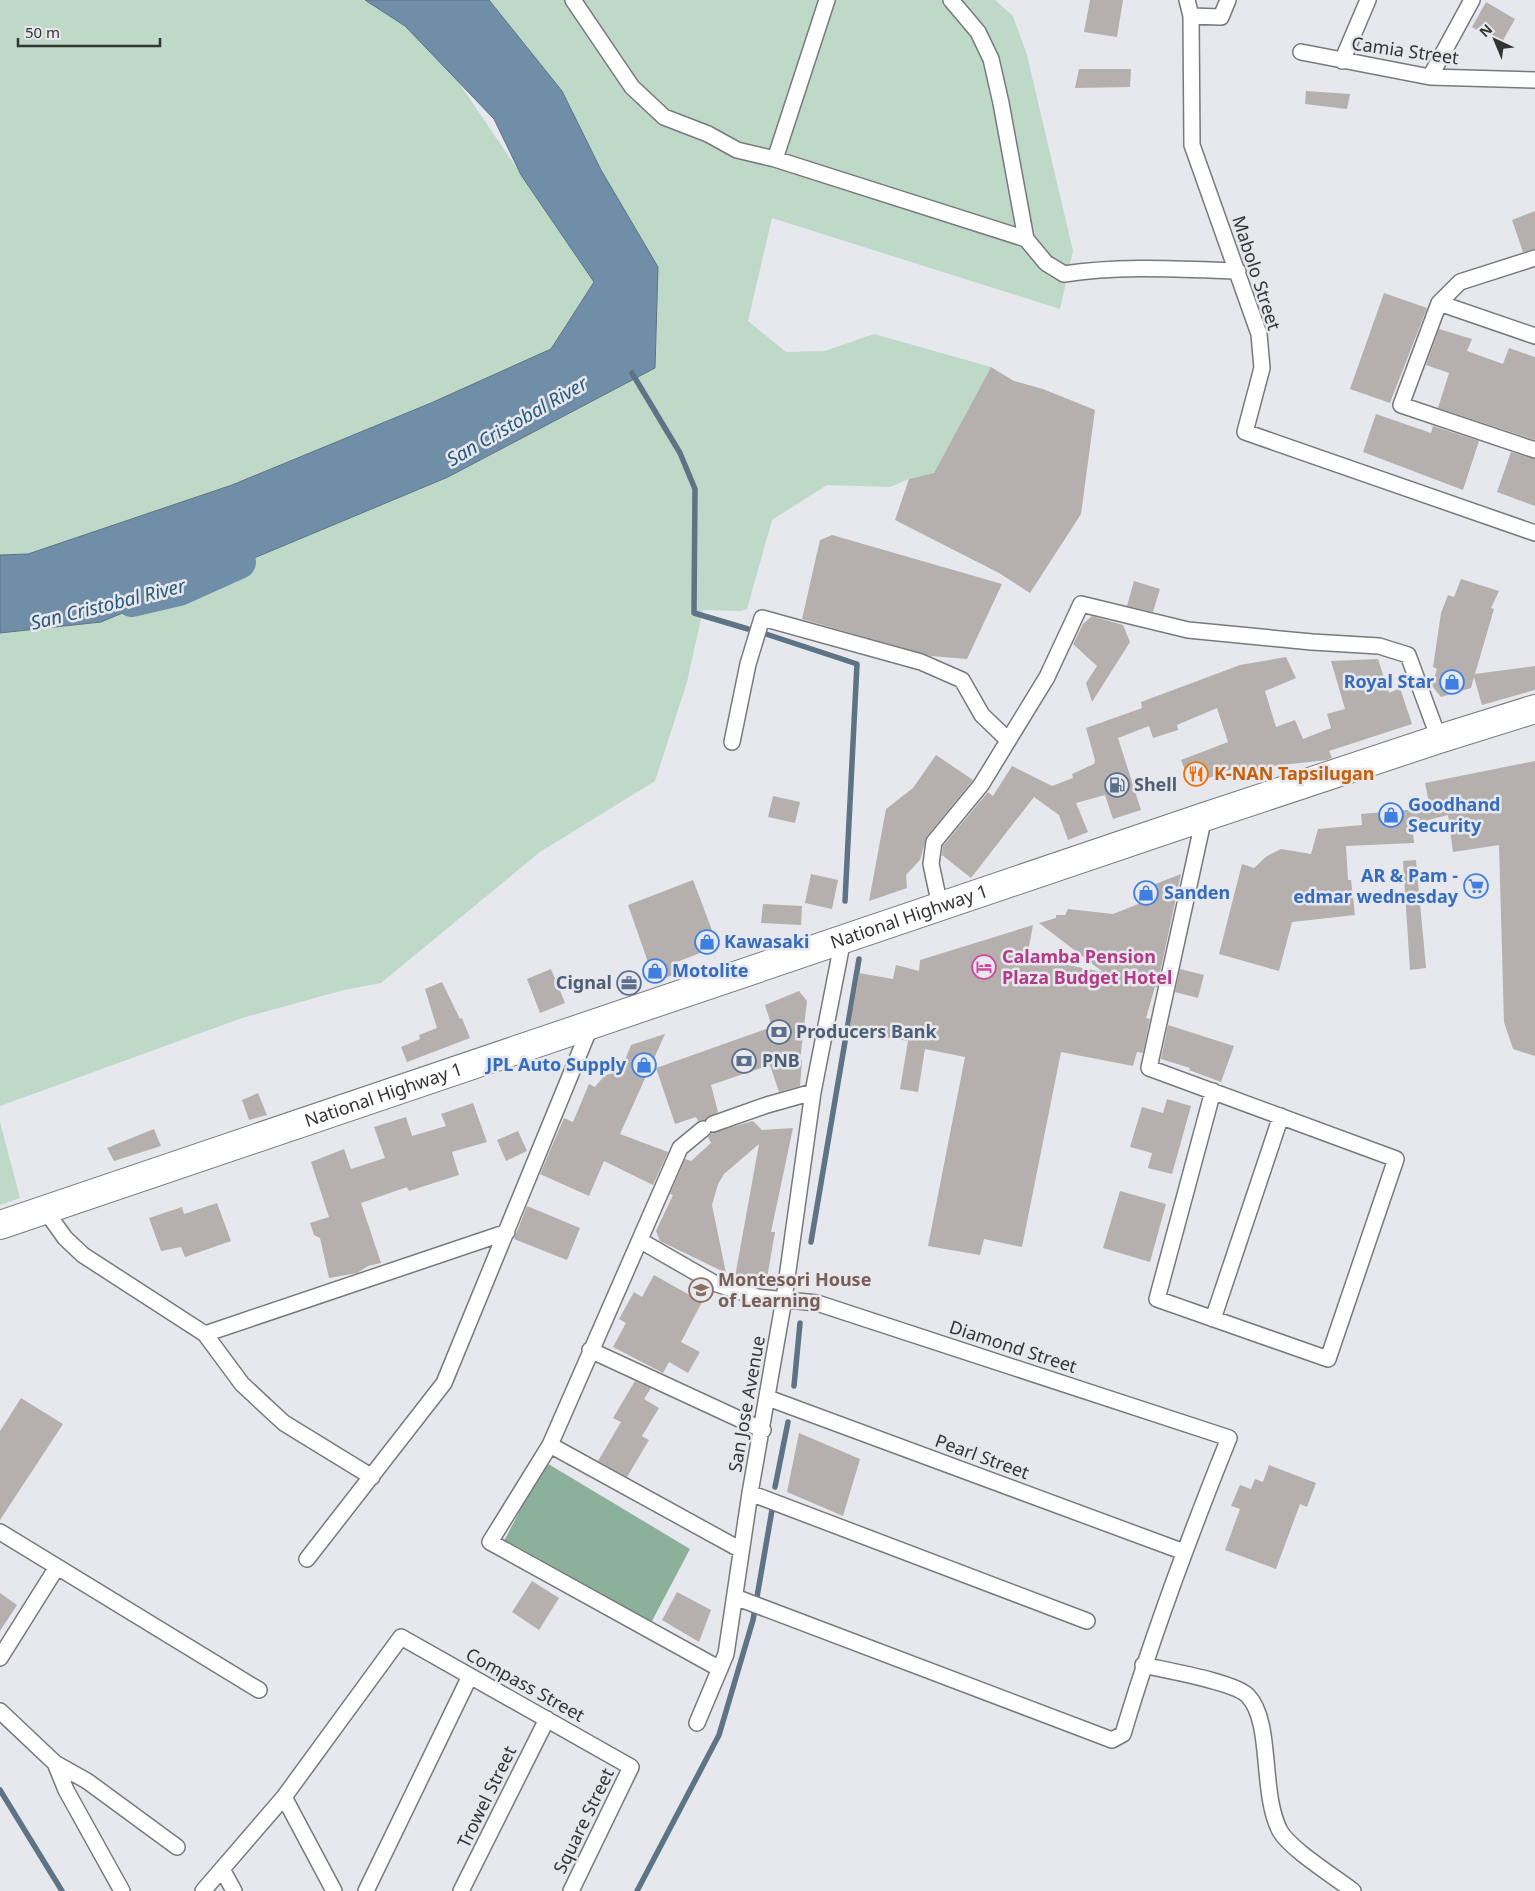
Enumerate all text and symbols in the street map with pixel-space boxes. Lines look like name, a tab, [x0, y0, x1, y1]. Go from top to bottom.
scale bar	[18, 15, 160, 47]
north arrow	[1470, 15, 1520, 65]
text: N	[1475, 19, 1496, 41]
text: 50 m	[25, 22, 60, 42]
street label: Camia Street	[1350, 31, 1461, 69]
street label: Mabolo Street	[1227, 212, 1287, 333]
water label: San Cristobal River	[442, 369, 593, 472]
water label: San Cristobal River	[28, 572, 189, 636]
place label: Royal Star	[1344, 669, 1434, 693]
shop icon: Royal Star	[1439, 669, 1465, 695]
restaurant icon: K-NAN Tapsilugan	[1183, 761, 1209, 787]
place label: K-NAN Tapsilugan	[1214, 761, 1375, 785]
fuel station icon: Shell	[1104, 772, 1130, 798]
place label: Shell	[1134, 772, 1177, 796]
place label: Goodhand Security	[1408, 792, 1500, 837]
shop icon: Goodhand Security	[1378, 802, 1404, 828]
place label: AR & Pam - edmar wednesday	[1293, 863, 1459, 908]
supermarket icon: AR & Pam - edmar wednesday	[1463, 873, 1489, 899]
street label: National Highway 1	[827, 878, 991, 954]
shop icon: Sanden	[1133, 880, 1159, 906]
place label: Sanden	[1164, 880, 1230, 904]
shop icon: Kawasaki	[694, 929, 720, 955]
place label: Kawasaki	[724, 929, 809, 953]
place label: Calamba Pension Plaza Budget Hotel	[1002, 944, 1172, 989]
hotel icon: Calamba Pension Plaza Budget Hotel	[971, 954, 997, 980]
shop icon: Motolite	[642, 958, 668, 984]
place label: Motolite	[672, 958, 749, 982]
place label: Cignal	[556, 970, 612, 994]
office icon: Cignal	[616, 970, 642, 996]
bank icon: Producers Bank	[766, 1019, 792, 1045]
place label: Producers Bank	[796, 1019, 937, 1043]
bank icon: PNB	[731, 1048, 757, 1074]
place label: PNB	[762, 1048, 800, 1072]
place label: JPL Auto Supply	[484, 1052, 627, 1076]
shop icon: JPL Auto Supply	[631, 1052, 657, 1078]
street label: National Highway 1	[301, 1056, 465, 1132]
place label: Montesori House of Learning	[718, 1267, 871, 1312]
school or university icon: Montesori House of Learning	[688, 1277, 714, 1303]
street label: Diamond Street	[946, 1314, 1081, 1378]
street label: San Jose Avenue	[722, 1334, 770, 1474]
street label: Pearl Street	[932, 1428, 1033, 1484]
street label: Compass Street	[462, 1642, 590, 1727]
street label: Trowel Street	[451, 1741, 521, 1852]
street label: Square Street	[547, 1763, 619, 1877]

